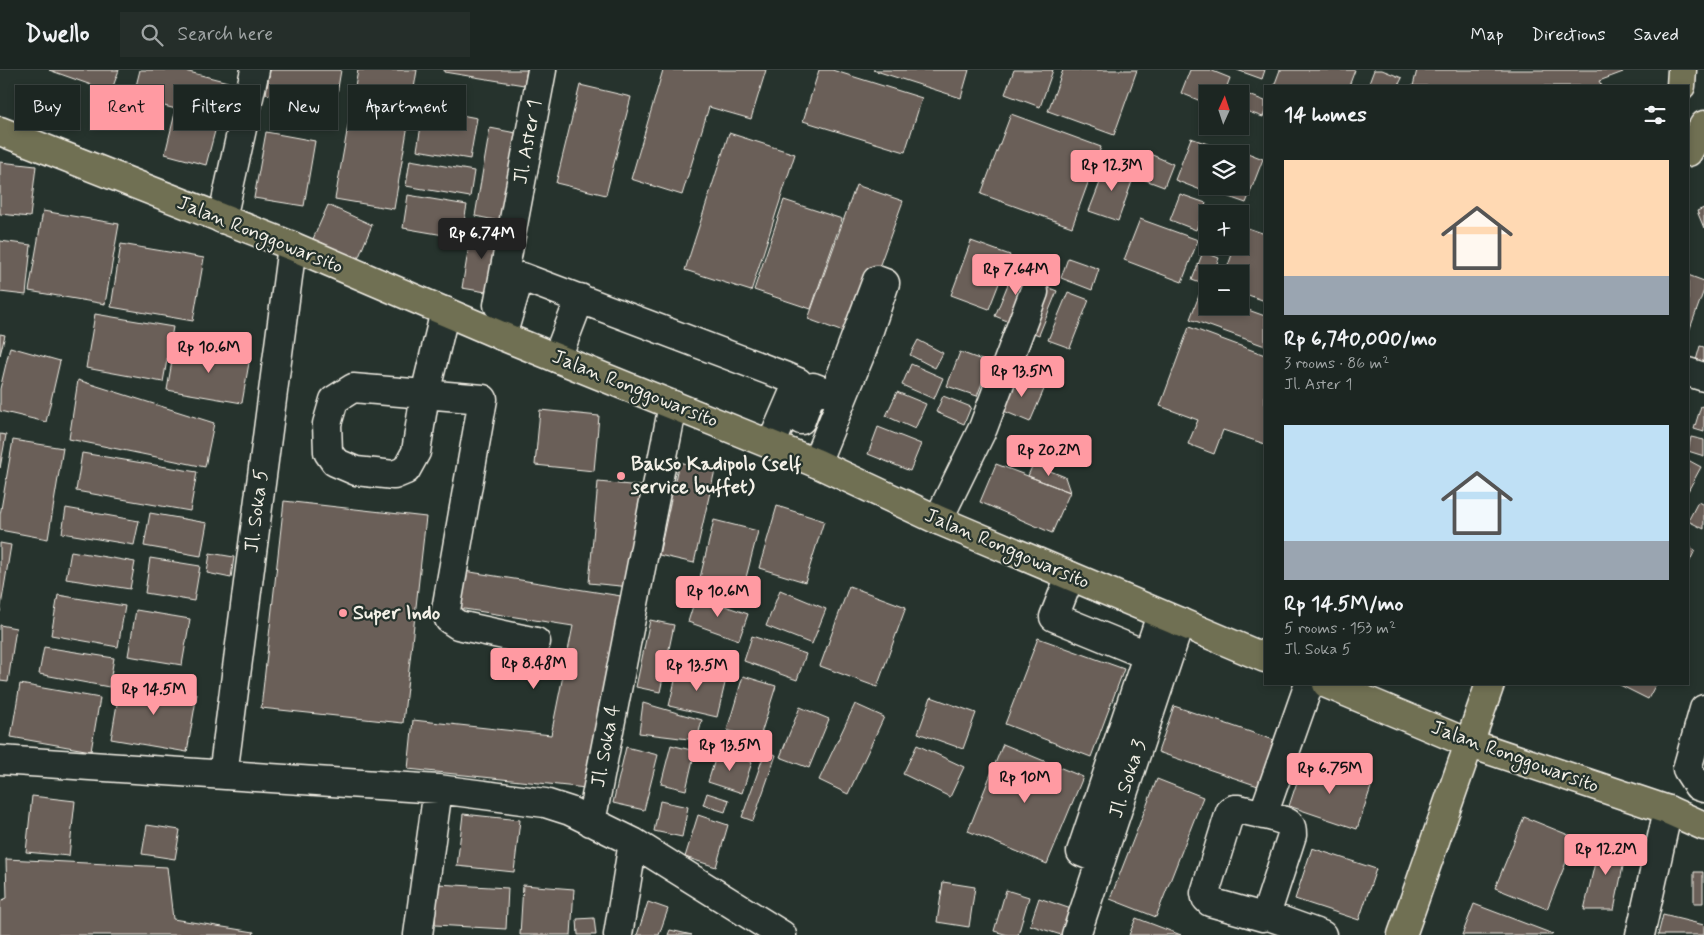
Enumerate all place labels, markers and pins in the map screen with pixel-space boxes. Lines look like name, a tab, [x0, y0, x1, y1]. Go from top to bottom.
pin: Rp 12.3M	[1060, 150, 1164, 192]
pin: Rp 6.74M	[430, 218, 534, 260]
pin: Rp 7.64M	[964, 254, 1068, 296]
pin: Rp 10.6M	[157, 332, 261, 374]
pin: Rp 13.5M	[970, 356, 1074, 398]
pin: Rp 20.2M	[997, 434, 1101, 477]
place label: Bakso Kadipolo (self service buffet)	[630, 451, 802, 501]
marker: Bakso Kadipolo (self service buffet)	[615, 470, 627, 482]
pin: Rp 10.6M	[666, 576, 770, 618]
place label: Super Indo	[353, 600, 441, 627]
marker: Super Indo	[337, 607, 349, 619]
pin: Rp 8.48M	[482, 648, 586, 690]
pin: Rp 13.5M	[645, 650, 749, 692]
pin: Rp 14.5M	[102, 674, 206, 716]
pin: Rp 13.5M	[678, 730, 782, 772]
pin: Rp 6.75M	[1278, 752, 1382, 795]
pin: Rp 10M	[984, 762, 1066, 804]
pin: Rp 12.2M	[1554, 834, 1658, 876]

